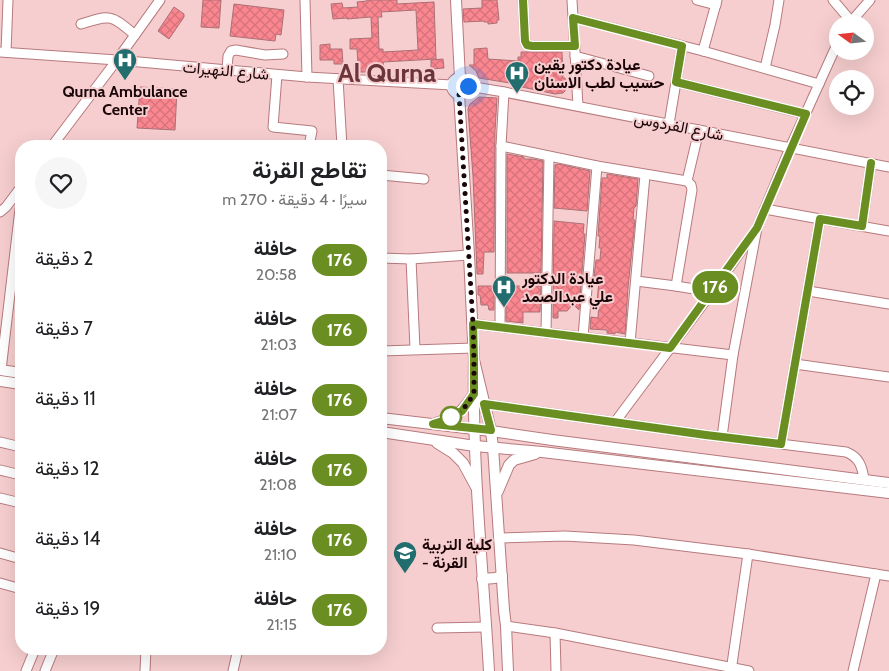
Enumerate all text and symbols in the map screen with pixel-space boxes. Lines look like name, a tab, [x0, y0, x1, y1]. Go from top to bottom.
north arrow	[829, 15, 874, 60]
map controls	[829, 15, 874, 115]
hospital icon: Qurna Ambulance Center	[112, 47, 138, 81]
place label: عيادة دكتور يقين حسيب لطب الاسنان	[534, 55, 664, 92]
street label: شارع النهيرات	[182, 57, 270, 86]
district label: Al Qurna	[338, 57, 436, 89]
hospital icon: عيادة دكتور يقين حسيب لطب الاسنان	[504, 60, 530, 94]
button: locate	[829, 70, 874, 115]
your location	[456, 74, 481, 99]
place label: Qurna Ambulance Center	[63, 82, 187, 119]
street label: شارع الفردوس	[632, 109, 725, 146]
text: تقاطع القرنة	[252, 155, 367, 184]
button: heart	[35, 157, 87, 209]
text: سيرًا · 4 دقيقة · 270 m	[222, 190, 367, 209]
text: حافلة	[254, 237, 297, 260]
text: 2 دقيقة	[35, 247, 93, 270]
text: 176	[327, 249, 352, 271]
text: 20:58	[256, 265, 297, 284]
place label: عيادة الدكتور علي عبدالصمد	[521, 269, 613, 310]
line badge: 176	[686, 271, 744, 303]
hospital icon: عيادة الدكتور علي عبدالصمد	[491, 274, 517, 308]
text: 176	[702, 276, 728, 298]
text: حافلة	[254, 307, 297, 330]
text: 7 دقيقة	[35, 317, 93, 340]
text: 176	[327, 319, 352, 341]
text: 21:03	[260, 335, 297, 354]
text: حافلة	[254, 377, 297, 400]
text: 11 دقيقة	[35, 387, 96, 410]
text: 176	[327, 389, 352, 411]
text: 21:07	[261, 405, 297, 424]
unlabelled marker	[440, 406, 462, 428]
text: حافلة	[254, 447, 297, 470]
text: 12 دقيقة	[35, 457, 99, 480]
text: 176	[327, 459, 352, 481]
text: 21:08	[259, 475, 297, 494]
text: حافلة	[254, 517, 297, 540]
text: 14 دقيقة	[35, 527, 100, 550]
text: 176	[327, 529, 352, 551]
place label: كلية التربية - القرنة	[422, 535, 492, 573]
school or university icon: كلية التربية - القرنة	[392, 540, 418, 574]
text: 21:10	[264, 545, 297, 564]
text: حافلة	[254, 587, 297, 610]
text: 19 دقيقة	[35, 597, 100, 620]
text: 176	[327, 599, 352, 621]
text: 21:15	[266, 615, 297, 634]

